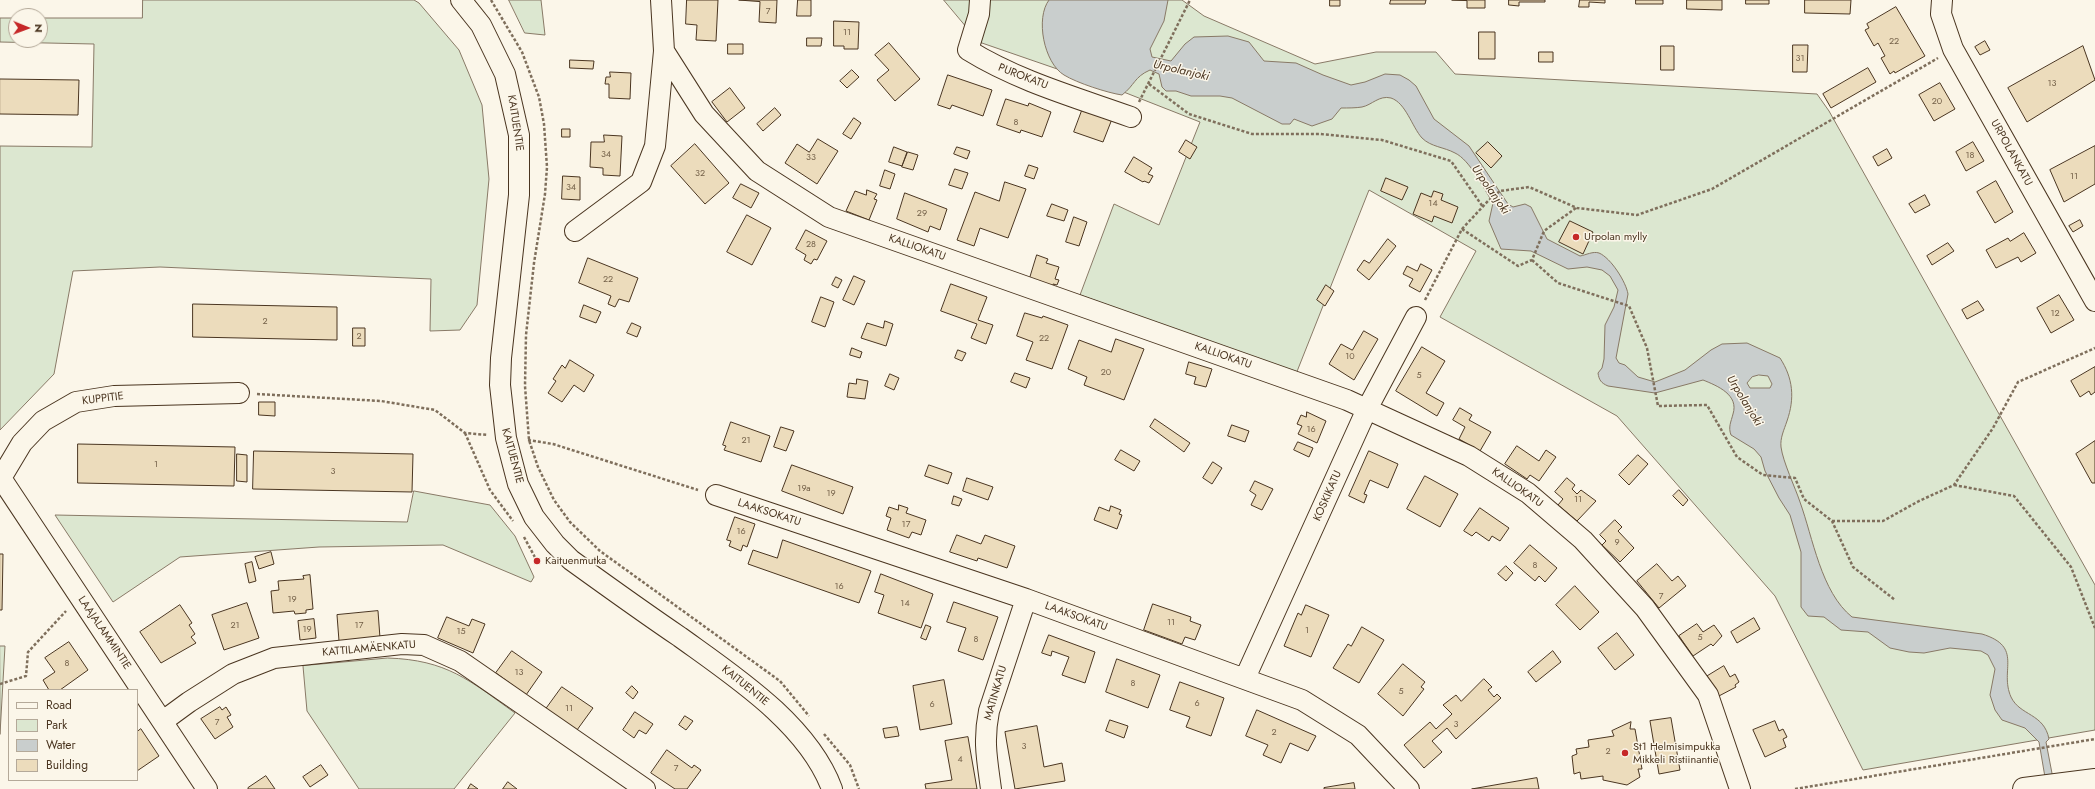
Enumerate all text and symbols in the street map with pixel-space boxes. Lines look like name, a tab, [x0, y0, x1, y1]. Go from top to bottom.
house number: 7	[766, 7, 770, 17]
north arrow	[8, 8, 48, 48]
text: N	[31, 24, 47, 33]
house number: 11	[843, 28, 851, 38]
house number: 22	[1889, 37, 1899, 47]
house number: 31	[1796, 54, 1804, 64]
water label: Urpolanjoki	[1152, 58, 1210, 84]
street label: PUROKATU	[996, 61, 1050, 93]
house number: 13	[2048, 79, 2056, 89]
street label: KAITUENTIE	[504, 94, 526, 152]
house number: 20	[1932, 97, 1942, 107]
house number: 8	[1014, 118, 1018, 128]
street label: URPOLANKATU	[1987, 118, 2035, 188]
house number: 34	[601, 150, 611, 160]
house number: 18	[1966, 151, 1974, 161]
house number: 33	[806, 153, 816, 163]
water label: Urpolanjoki	[1468, 162, 1512, 218]
house number: 32	[695, 169, 705, 179]
house number: 11	[2070, 172, 2078, 182]
house number: 34	[566, 183, 576, 193]
house number: 14	[1428, 199, 1438, 209]
house number: 29	[917, 209, 927, 219]
place label: Urpolan mylly	[1584, 230, 1647, 244]
street label: KALLIOKATU	[887, 232, 947, 264]
marker: Urpolan mylly	[1571, 232, 1581, 242]
house number: 28	[806, 240, 816, 250]
house number: 22	[603, 275, 613, 285]
house number: 12	[2050, 309, 2060, 319]
house number: 2	[262, 317, 268, 327]
house number: 2	[356, 332, 362, 342]
house number: 22	[1039, 334, 1049, 344]
street label: KALLIOKATU	[1193, 340, 1253, 372]
house number: 10	[1345, 352, 1355, 362]
house number: 20	[1101, 368, 1111, 378]
house number: 5	[1416, 371, 1422, 381]
water label: Urpolanjoki	[1723, 373, 1765, 429]
street label: KUPPITIE	[81, 390, 125, 408]
house number: 16	[1306, 425, 1316, 435]
street label: KAITUENTIE	[498, 427, 526, 485]
house number: 21	[741, 436, 751, 446]
house number: 1	[154, 460, 158, 470]
street label: KALLIOKATU	[1489, 466, 1545, 510]
house number: 3	[331, 467, 335, 477]
street label: KOSKIKATU	[1311, 469, 1345, 523]
house number: 19a	[797, 484, 811, 494]
house number: 19	[826, 489, 836, 499]
house number: 11	[1574, 495, 1582, 505]
street label: LAAKSOKATU	[736, 497, 802, 529]
house number: 17	[902, 520, 910, 530]
house number: 16	[736, 527, 746, 537]
house number: 9	[1614, 538, 1620, 548]
place label: Kaituenmutka	[545, 554, 606, 568]
marker: Kaituenmutka	[532, 556, 542, 566]
house number: 8	[1533, 561, 1537, 571]
house number: 16	[834, 582, 844, 592]
house number: 7	[1659, 592, 1663, 602]
street label: LAAJALAMMINTIE	[75, 594, 133, 672]
house number: 19	[287, 595, 297, 605]
house number: 14	[900, 599, 910, 609]
street label: LAAKSOKATU	[1043, 600, 1109, 634]
house number: 11	[1167, 618, 1175, 628]
house number: 21	[230, 621, 240, 631]
house number: 17	[355, 621, 363, 631]
house number: 19	[302, 625, 312, 635]
house number: 1	[1305, 626, 1309, 636]
house number: 15	[456, 627, 466, 637]
house number: 5	[1697, 633, 1703, 643]
house number: 8	[974, 635, 978, 645]
street label: KATTILAMÄENKATU	[322, 638, 416, 660]
house number: 8	[65, 659, 69, 669]
street label: KAITUENTIE	[719, 663, 771, 709]
street label: MATINKATU	[982, 664, 1010, 722]
house number: 13	[515, 668, 523, 678]
house number: 8	[1131, 679, 1135, 689]
house number: 5	[1398, 687, 1404, 697]
legend	[8, 689, 138, 781]
text: Road	[46, 696, 72, 714]
house number: 6	[1194, 699, 1200, 709]
house number: 6	[929, 700, 935, 710]
house number: 11	[565, 704, 573, 714]
text: Park	[46, 716, 67, 734]
house number: 7	[215, 718, 219, 728]
house number: 3	[1454, 720, 1458, 730]
house number: 2	[1271, 728, 1277, 738]
text: Water	[46, 736, 76, 754]
place label: St1 Helmisimpukka Mikkeli Ristiinantie	[1633, 740, 1720, 766]
house number: 3	[1022, 742, 1026, 752]
house number: 2	[1605, 747, 1611, 757]
marker: St1 Helmisimpukka Mikkeli Ristiinantie	[1620, 748, 1630, 758]
house number: 4	[957, 755, 963, 765]
text: Building	[46, 756, 88, 774]
house number: 7	[674, 764, 678, 774]

